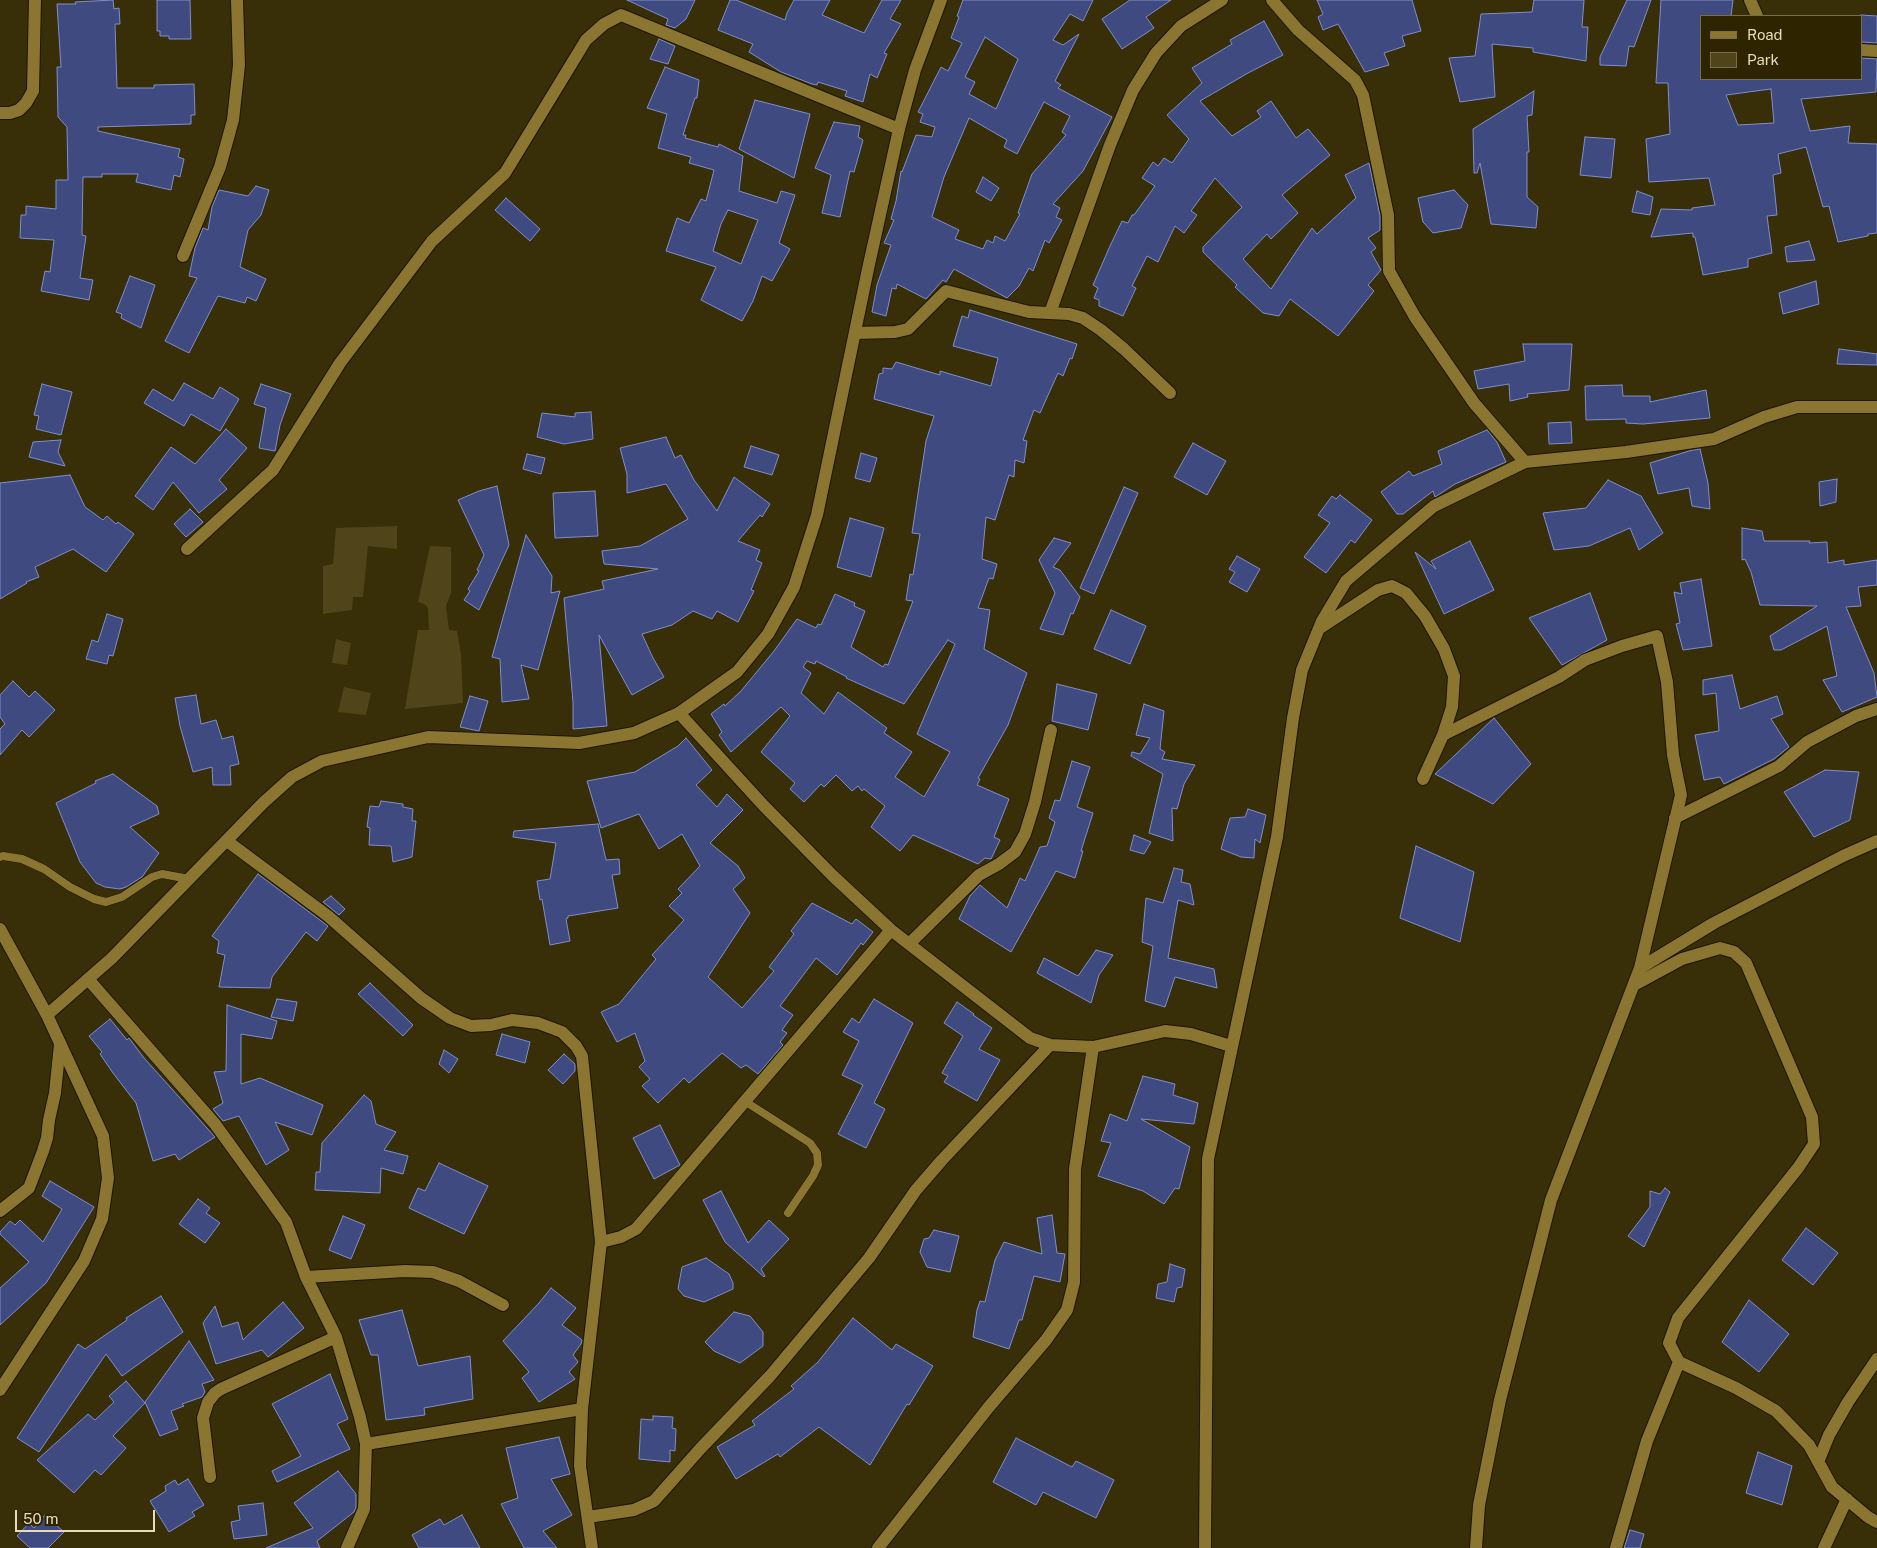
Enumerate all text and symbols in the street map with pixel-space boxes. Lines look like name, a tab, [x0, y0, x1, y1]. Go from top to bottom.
legend	[1700, 15, 1862, 80]
text: Road	[1747, 26, 1783, 43]
text: Park	[1747, 51, 1779, 68]
scale bar	[18, 1500, 158, 1532]
text: 50 m	[23, 1510, 58, 1527]

